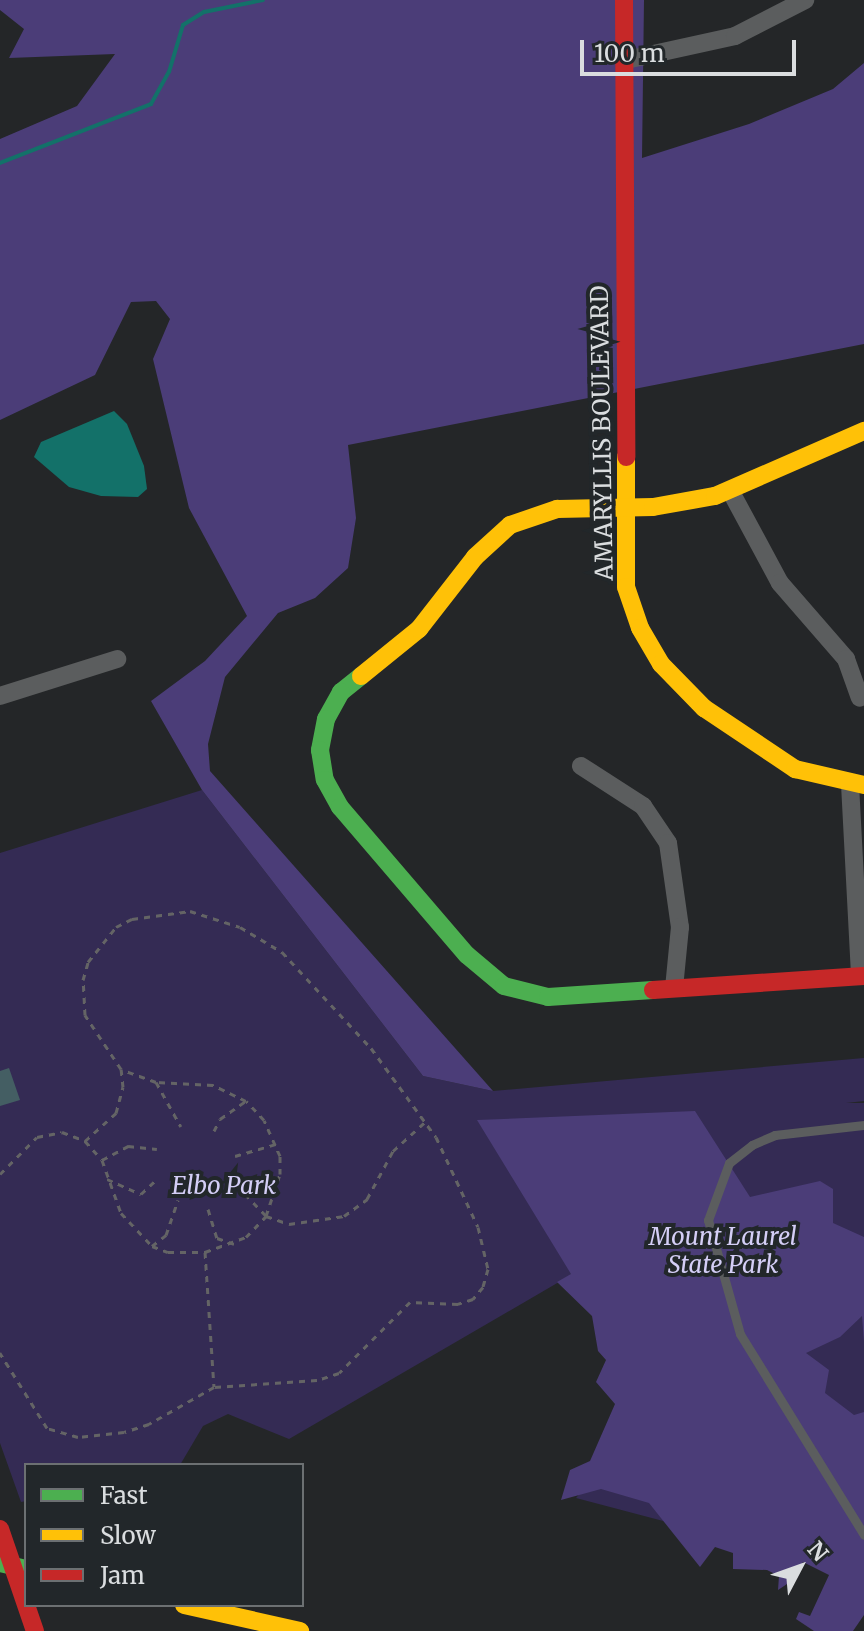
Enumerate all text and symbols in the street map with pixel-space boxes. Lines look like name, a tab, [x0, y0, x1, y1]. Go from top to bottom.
scale bar	[584, 24, 800, 74]
text: 100 m	[594, 38, 664, 69]
street label: AMARYLLIS BOULEVARD	[585, 285, 619, 581]
park label: Elbo Park	[172, 1172, 276, 1200]
park label: Mount Laurel State Park	[649, 1223, 797, 1279]
legend	[24, 1463, 304, 1607]
text: Fast	[100, 1480, 148, 1511]
text: Slow	[100, 1520, 156, 1551]
north arrow	[760, 1527, 840, 1607]
text: N	[802, 1536, 834, 1567]
text: Jam	[100, 1560, 145, 1591]

